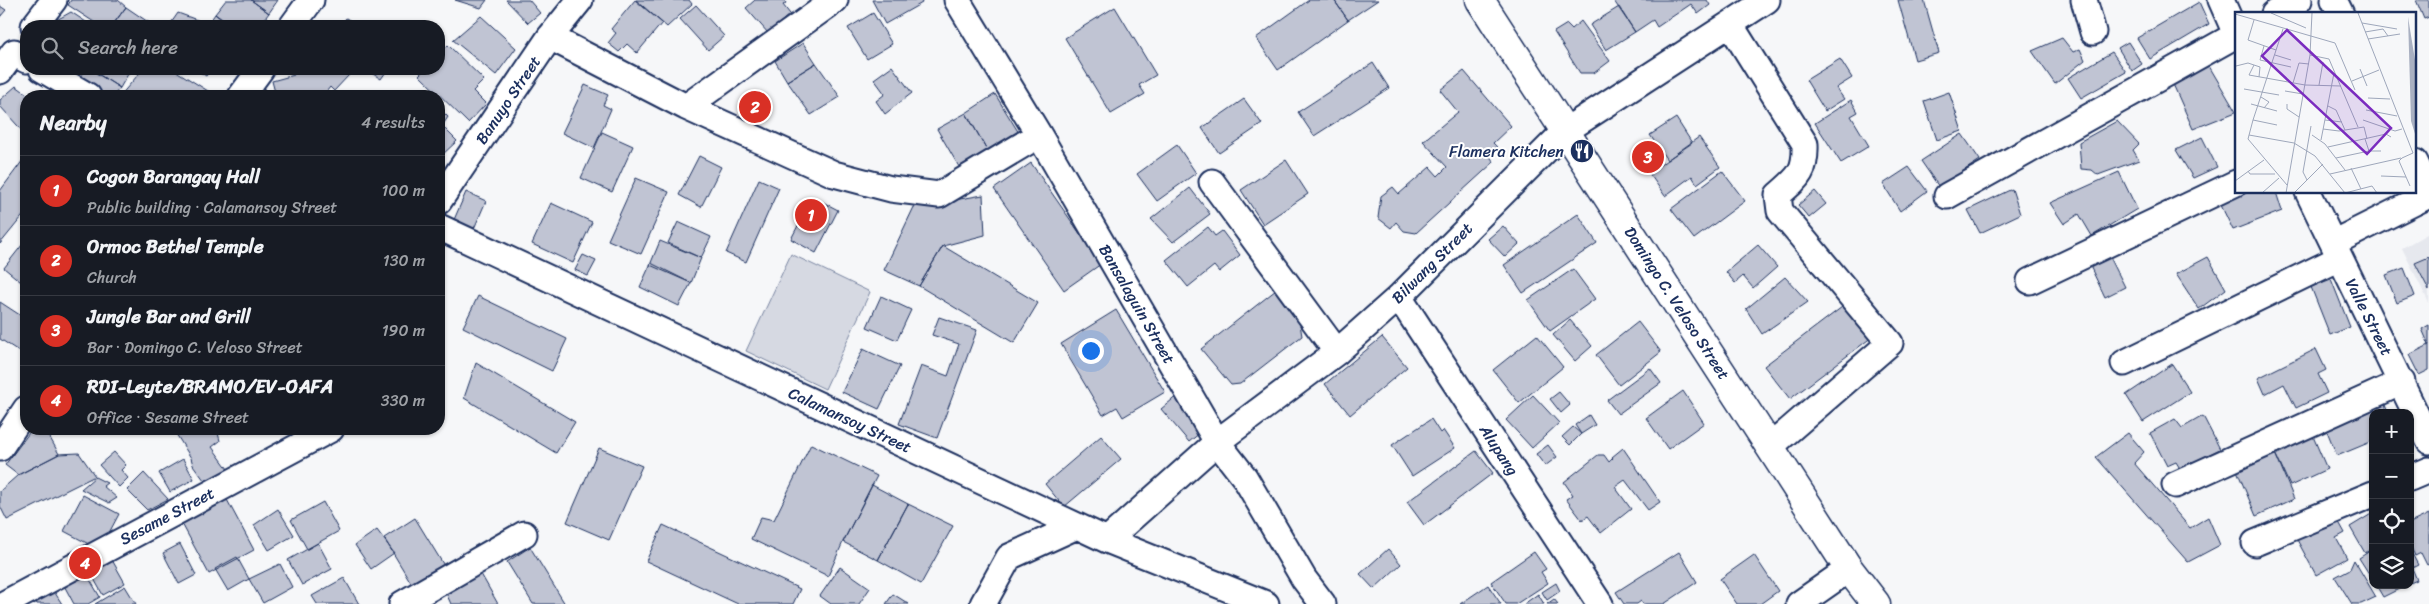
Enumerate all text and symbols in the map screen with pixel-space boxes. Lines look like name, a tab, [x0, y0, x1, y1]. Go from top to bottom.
inset map	[2235, 12, 2416, 194]
search box	[20, 20, 445, 75]
text: Search here	[78, 31, 178, 64]
icon: search	[38, 34, 66, 62]
street label: Banuyo Street	[467, 50, 549, 150]
pin: 2	[739, 88, 771, 126]
text: Nearby	[40, 104, 106, 142]
text: 4 results	[361, 108, 425, 137]
place label: Flamera Kitchen	[1449, 137, 1564, 166]
restaurant icon: Flamera Kitchen	[1569, 138, 1595, 164]
pin: 3	[1632, 138, 1664, 176]
text: Cogon Barangay Hall	[87, 160, 260, 193]
text: 1	[53, 176, 59, 205]
text: 100 m	[381, 176, 425, 205]
text: Public building · Calamansoy Street	[87, 193, 337, 222]
pin: 1	[795, 196, 827, 234]
street label: Bilwang Street	[1384, 215, 1480, 311]
street label: Domingo C. Veloso Street	[1616, 220, 1738, 386]
text: Ormoc Bethel Temple	[87, 230, 264, 263]
street label: Bansalaguin Street	[1091, 238, 1183, 370]
text: 2	[51, 246, 61, 275]
text: 130 m	[383, 246, 425, 275]
text: Church	[87, 263, 137, 292]
street label: Valle Street	[2337, 273, 2401, 361]
text: Jungle Bar and Grill	[87, 300, 251, 333]
text: 3	[52, 316, 60, 345]
text: 190 m	[382, 316, 425, 345]
text: Bar · Domingo C. Veloso Street	[87, 333, 303, 362]
your location	[1078, 338, 1104, 364]
text: RDI-Leyte/BRAMO/EV-OAFA	[87, 370, 333, 403]
street label: Calamansoy Street	[783, 379, 917, 461]
text: 4	[51, 386, 61, 415]
text: 330 m	[381, 386, 425, 415]
text: Office · Sesame Street	[87, 403, 249, 432]
map controls	[2369, 409, 2414, 589]
button: +	[2369, 409, 2414, 454]
street label: Alupang	[1471, 417, 1527, 482]
button: −	[2369, 454, 2414, 499]
street label: Sesame Street	[114, 479, 220, 553]
button: locate	[2369, 499, 2414, 544]
pin: 4	[69, 544, 101, 582]
button: layers	[2369, 544, 2414, 589]

